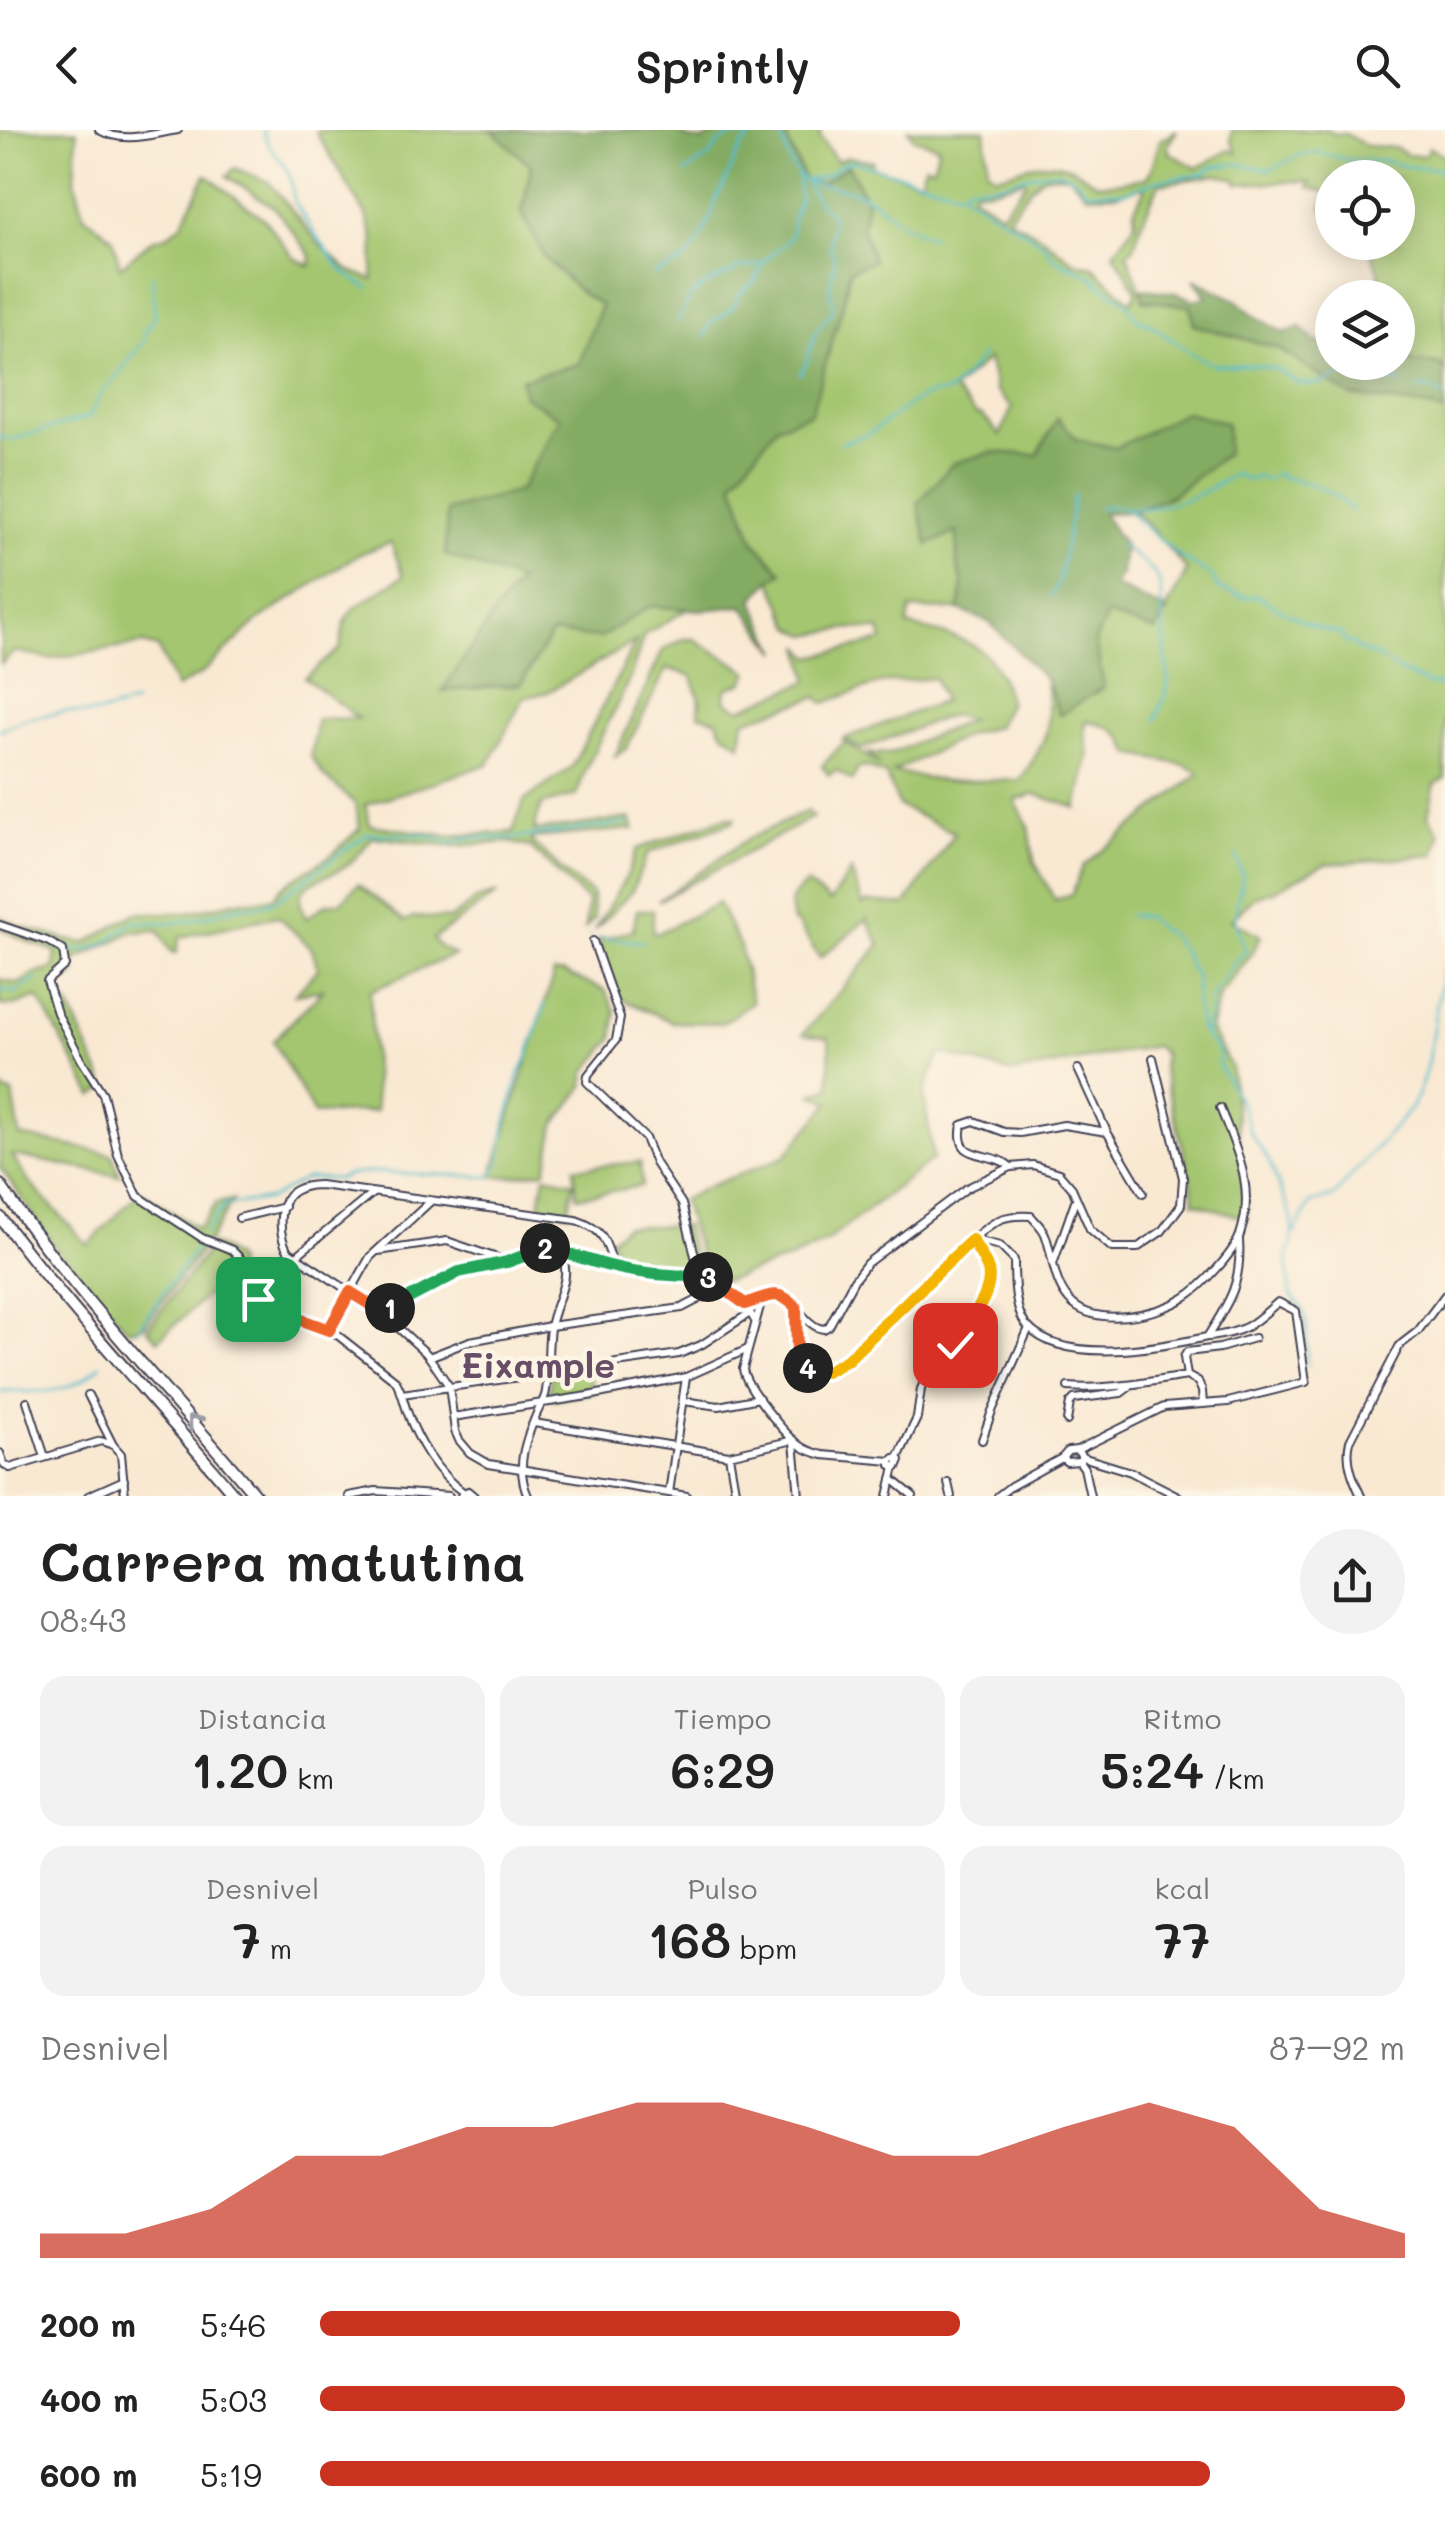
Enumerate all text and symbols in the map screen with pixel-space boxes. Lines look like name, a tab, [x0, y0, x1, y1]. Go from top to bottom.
text: Sprintly	[635, 36, 810, 94]
icon: back	[40, 38, 95, 93]
icon: search	[1350, 38, 1405, 93]
map controls	[1315, 160, 1415, 380]
button: locate	[1315, 160, 1415, 260]
button: layers	[1315, 280, 1415, 380]
pin: 2	[520, 1223, 570, 1273]
text: 2	[537, 1230, 553, 1266]
pin: 3	[683, 1252, 733, 1302]
pin	[216, 1257, 301, 1342]
text: 3	[700, 1259, 716, 1295]
icon: arrive	[231, 1272, 286, 1327]
pin: 1	[365, 1283, 415, 1333]
text: 1	[384, 1290, 396, 1326]
pin	[913, 1303, 998, 1388]
icon: check	[928, 1318, 983, 1373]
district label: Eixample	[461, 1341, 615, 1387]
pin: 4	[783, 1343, 833, 1393]
text: 4	[799, 1350, 817, 1386]
one-way arrow	[187, 1415, 205, 1433]
text: Carrera matutina	[40, 1524, 526, 1596]
button: share	[1300, 1529, 1405, 1634]
text: 08:43	[40, 1598, 127, 1640]
text: Distancia	[198, 1700, 327, 1736]
text: Tiempo	[674, 1700, 771, 1736]
text: Ritmo	[1144, 1700, 1221, 1736]
text: 1.20	[191, 1736, 288, 1802]
text: 6:29	[671, 1736, 774, 1802]
text: 5:24	[1100, 1736, 1204, 1802]
text: km	[288, 1760, 334, 1796]
text: /km	[1204, 1760, 1265, 1796]
text: Desnivel	[206, 1870, 319, 1906]
text: Pulso	[688, 1870, 757, 1906]
text: kcal	[1155, 1870, 1210, 1906]
text: 7	[233, 1906, 261, 1972]
text: 168	[648, 1906, 731, 1972]
text: 77	[1155, 1906, 1210, 1972]
text: m	[261, 1930, 292, 1966]
text: bpm	[731, 1930, 797, 1966]
text: Desnivel	[40, 2026, 170, 2068]
text: 87–92 m	[1269, 2026, 1405, 2068]
text: 200 m	[40, 2303, 136, 2345]
text: 5:46	[200, 2303, 267, 2345]
text: 400 m	[40, 2378, 138, 2420]
text: 5:03	[200, 2378, 267, 2420]
text: 600 m	[40, 2453, 137, 2495]
text: 5:19	[200, 2453, 262, 2495]

